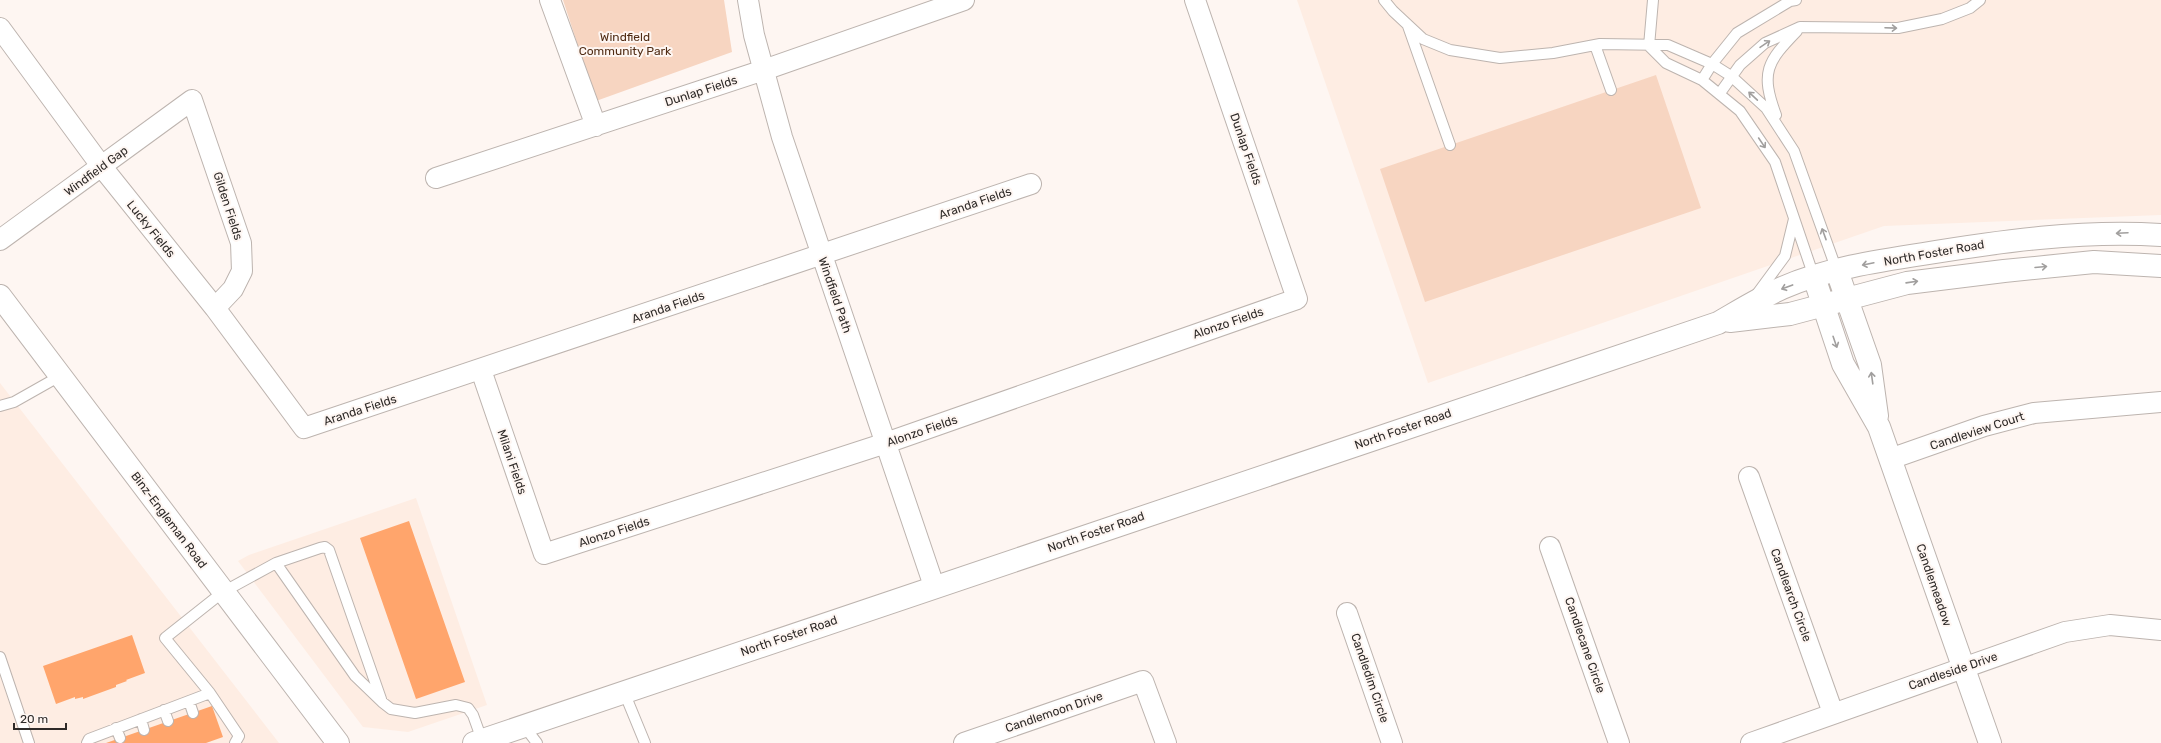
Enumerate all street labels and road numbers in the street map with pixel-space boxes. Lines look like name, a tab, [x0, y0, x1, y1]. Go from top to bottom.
street label: Dunlap Fields	[663, 73, 739, 109]
street label: Dunlap Fields	[1227, 111, 1265, 187]
street label: Windfield Gap	[61, 143, 131, 199]
street label: Gilden Fields	[210, 170, 246, 242]
street label: Aranda Fields	[937, 184, 1013, 222]
street label: Lucky Fields	[124, 198, 178, 260]
street label: North Foster Road	[1883, 237, 1985, 269]
street label: Windfield Path	[815, 255, 855, 335]
street label: Aranda Fields	[630, 288, 706, 326]
street label: Alonzo Fields	[1191, 304, 1265, 342]
street label: Aranda Fields	[322, 392, 398, 428]
street label: North Foster Road	[1353, 406, 1453, 452]
street label: Candleview Court	[1928, 409, 2026, 453]
street label: Alonzo Fields	[885, 412, 959, 450]
street label: Milani Fields	[494, 428, 530, 496]
street label: Binz-Engleman Road	[128, 469, 210, 571]
street label: North Foster Road	[1046, 509, 1146, 555]
street label: Alonzo Fields	[577, 514, 651, 550]
street label: Candlemeadow	[1913, 542, 1955, 628]
street label: Candlearch Circle	[1768, 546, 1814, 644]
street label: Candlecane Circle	[1562, 595, 1608, 695]
street label: North Foster Road	[739, 613, 839, 659]
street label: Candledim Circle	[1348, 631, 1392, 725]
street label: Candleside Drive	[1907, 649, 2000, 693]
street label: Candlemoon Drive	[1003, 689, 1105, 735]

